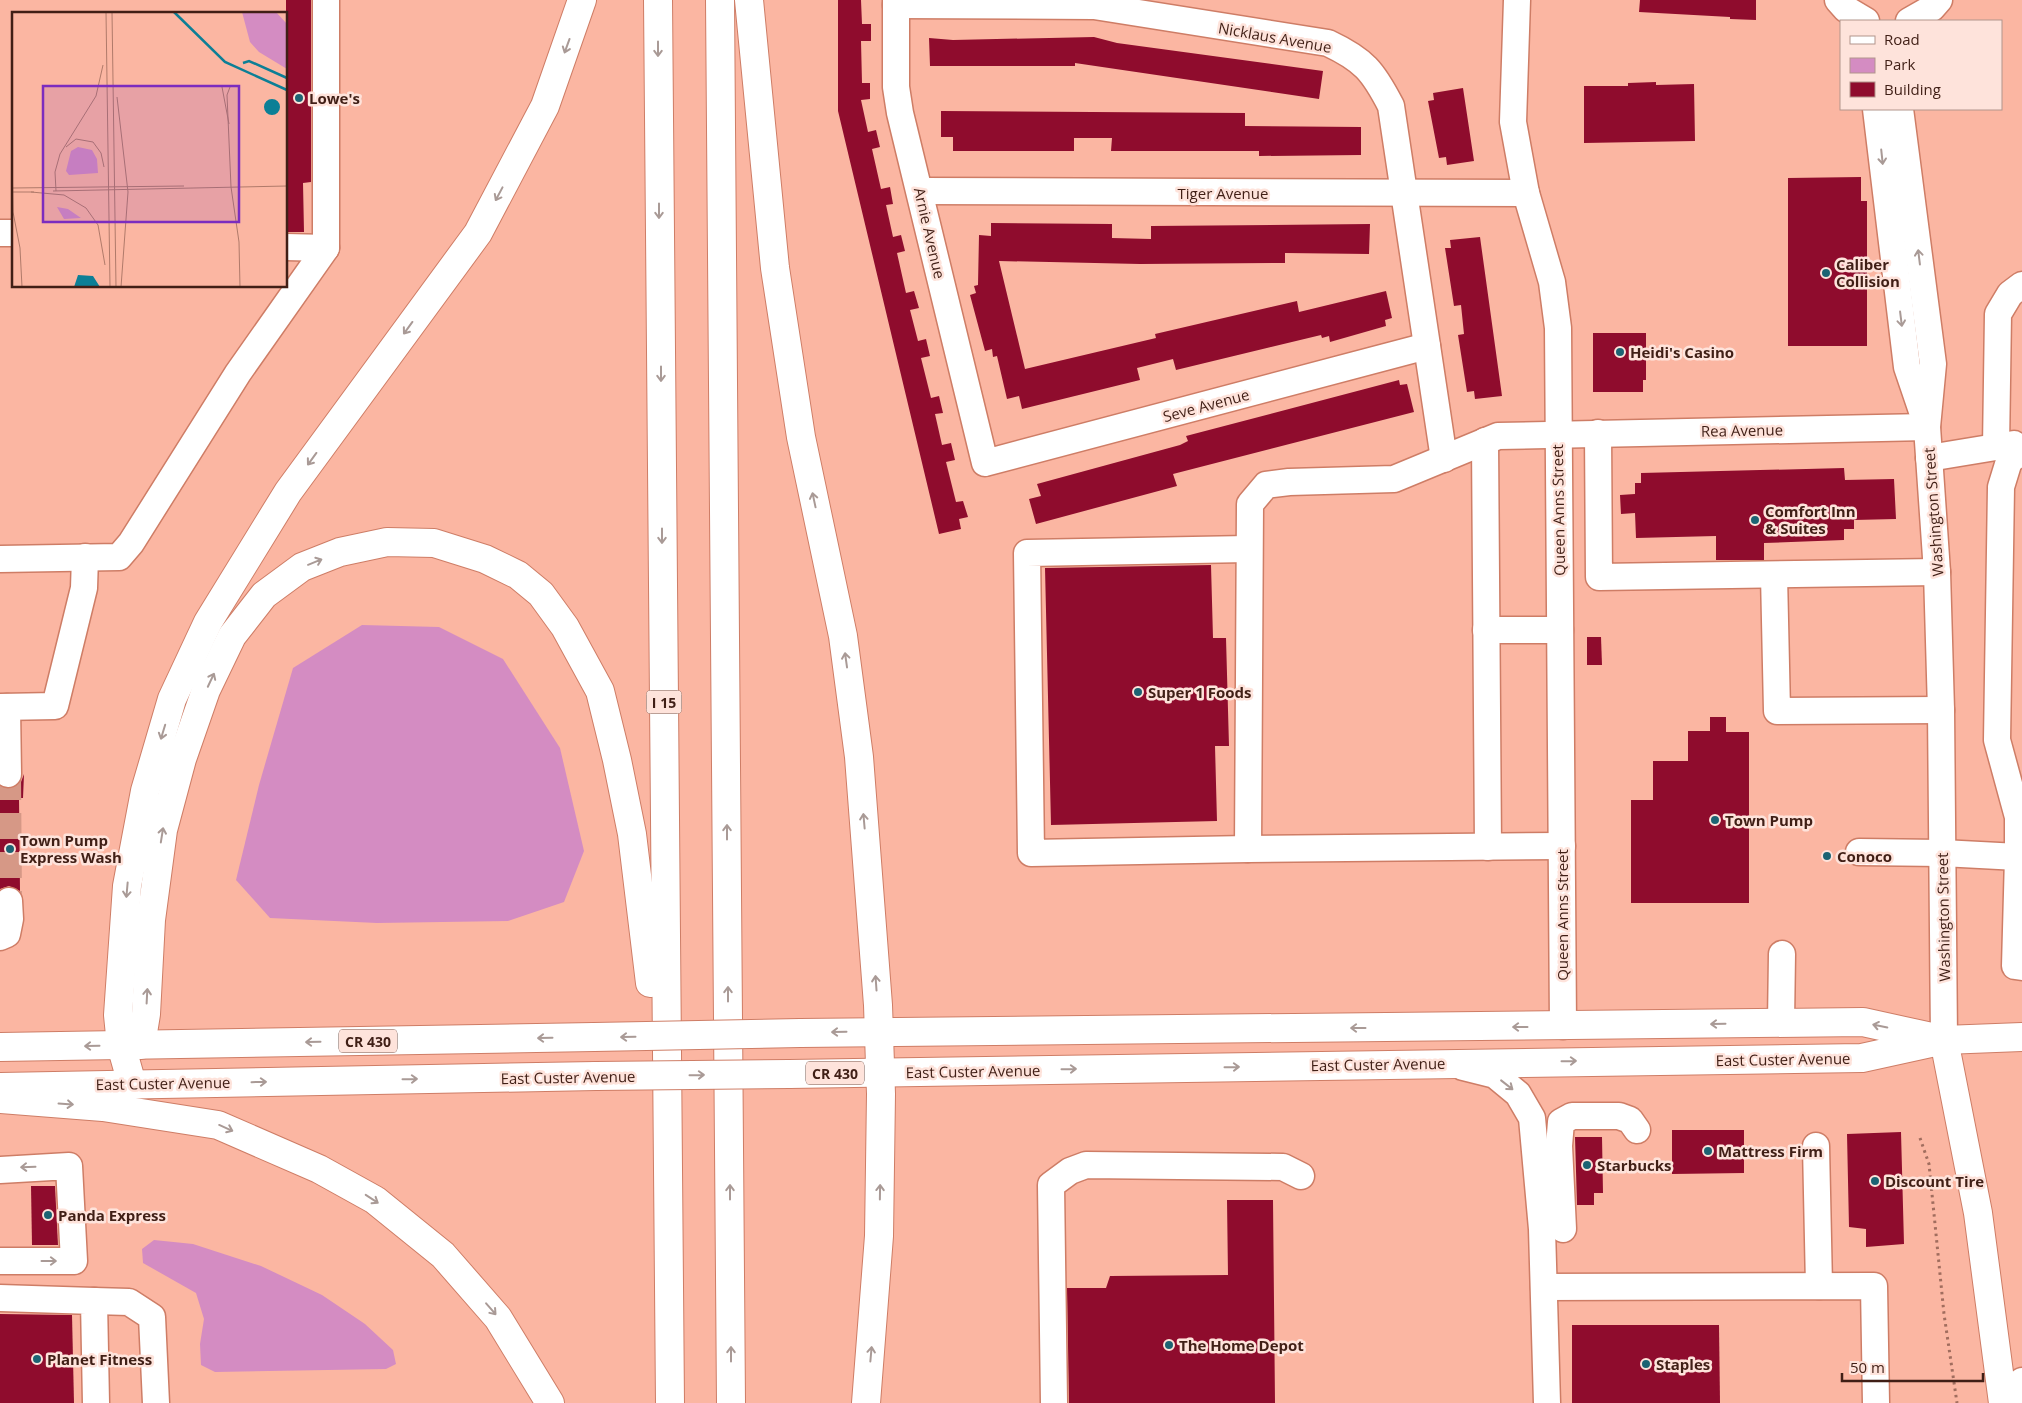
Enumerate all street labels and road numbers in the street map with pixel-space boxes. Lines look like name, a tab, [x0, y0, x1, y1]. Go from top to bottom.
street label: Nicklaus Avenue	[1217, 17, 1333, 57]
street label: Tiger Avenue	[1178, 183, 1268, 203]
street label: Arnie Avenue	[910, 185, 950, 281]
street label: Seve Avenue	[1161, 384, 1251, 426]
street label: Rea Avenue	[1701, 419, 1783, 441]
street label: Queen Anns Street	[1547, 444, 1569, 576]
street label: Washington Street	[1919, 447, 1947, 577]
road number: I 15	[646, 690, 682, 714]
street label: Queen Anns Street	[1552, 849, 1572, 981]
street label: Washington Street	[1932, 852, 1954, 982]
road number: CR 430	[339, 1030, 397, 1052]
street label: East Custer Avenue	[1715, 1048, 1851, 1070]
street label: East Custer Avenue	[1310, 1053, 1446, 1075]
street label: East Custer Avenue	[905, 1060, 1041, 1082]
road number: CR 430	[806, 1062, 864, 1084]
street label: East Custer Avenue	[500, 1066, 636, 1088]
street label: East Custer Avenue	[95, 1072, 231, 1094]

